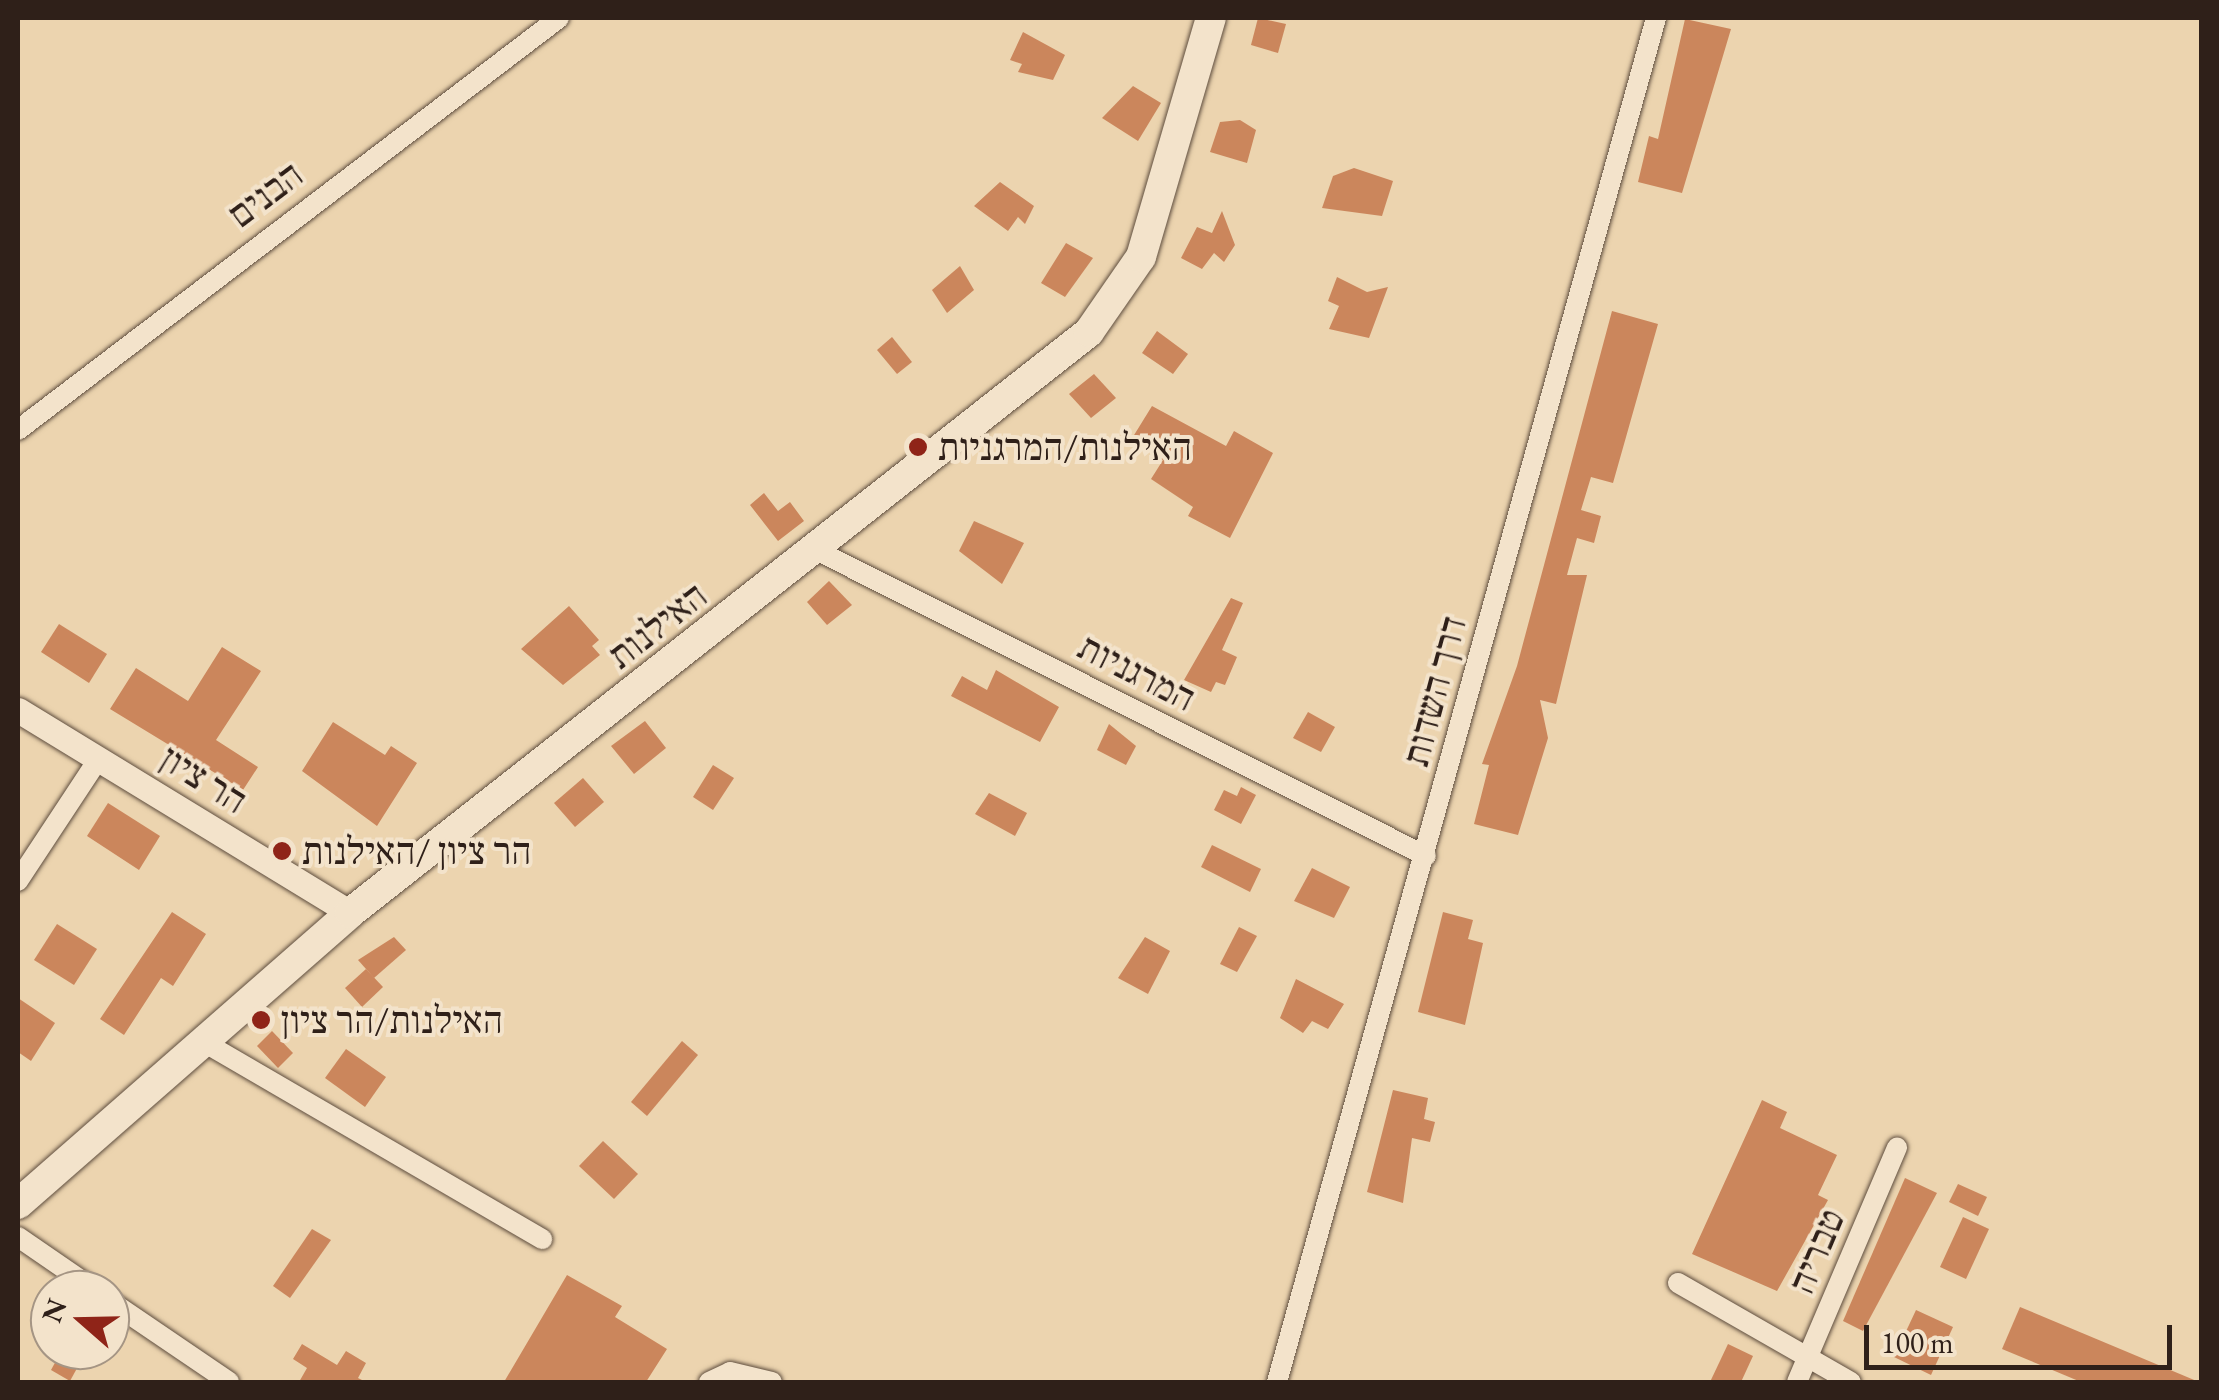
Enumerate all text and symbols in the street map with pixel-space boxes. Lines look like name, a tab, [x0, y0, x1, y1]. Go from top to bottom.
street label: הבנים	[219, 151, 311, 237]
place label: האילנות/המרגניות	[938, 424, 1192, 470]
marker: האילנות/המרגניות	[907, 436, 929, 458]
street label: האילנות	[598, 572, 716, 678]
street label: דרך השדות	[1392, 611, 1476, 771]
street label: המרגניות	[1071, 623, 1203, 721]
street label: הר ציון	[152, 735, 256, 823]
place label: הר ציון /האילנות	[302, 828, 531, 874]
marker: הר ציון /האילנות	[271, 840, 293, 862]
place label: האילנות/הר ציון	[281, 997, 503, 1043]
marker: האילנות/הר ציון	[250, 1009, 272, 1031]
street label: טבריה	[1778, 1202, 1854, 1300]
north arrow	[30, 1270, 130, 1370]
text: N	[33, 1294, 74, 1327]
scale bar	[1869, 1305, 2176, 1367]
text: 100 m	[1881, 1323, 1954, 1362]

